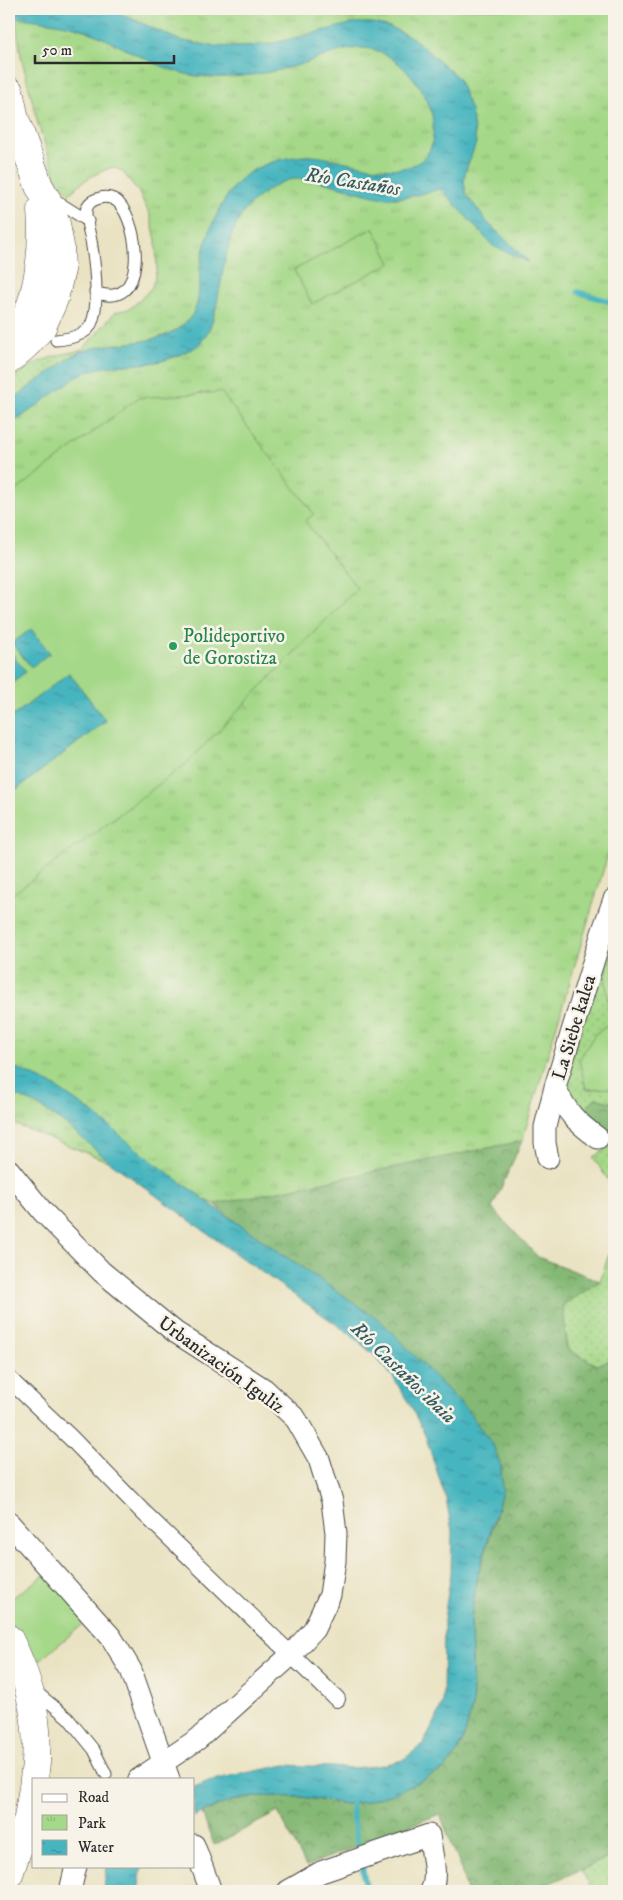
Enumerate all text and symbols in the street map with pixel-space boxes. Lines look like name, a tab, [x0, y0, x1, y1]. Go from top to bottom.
scale bar	[35, 32, 174, 64]
text: 50 m	[42, 41, 72, 60]
water label: Río Castaños	[303, 162, 403, 202]
place label: Polideportivo de Gorostiza	[183, 625, 285, 670]
marker: Polideportivo de Gorostiza	[167, 640, 179, 652]
street label: La Siebe kalea	[548, 972, 601, 1083]
street label: Urbanización Iguliz	[153, 1312, 289, 1419]
water label: Río Castaños ibaia	[345, 1316, 461, 1429]
legend	[32, 1778, 195, 1868]
text: Road	[78, 1788, 110, 1807]
text: Park	[78, 1814, 107, 1833]
text: Water	[77, 1838, 114, 1857]

